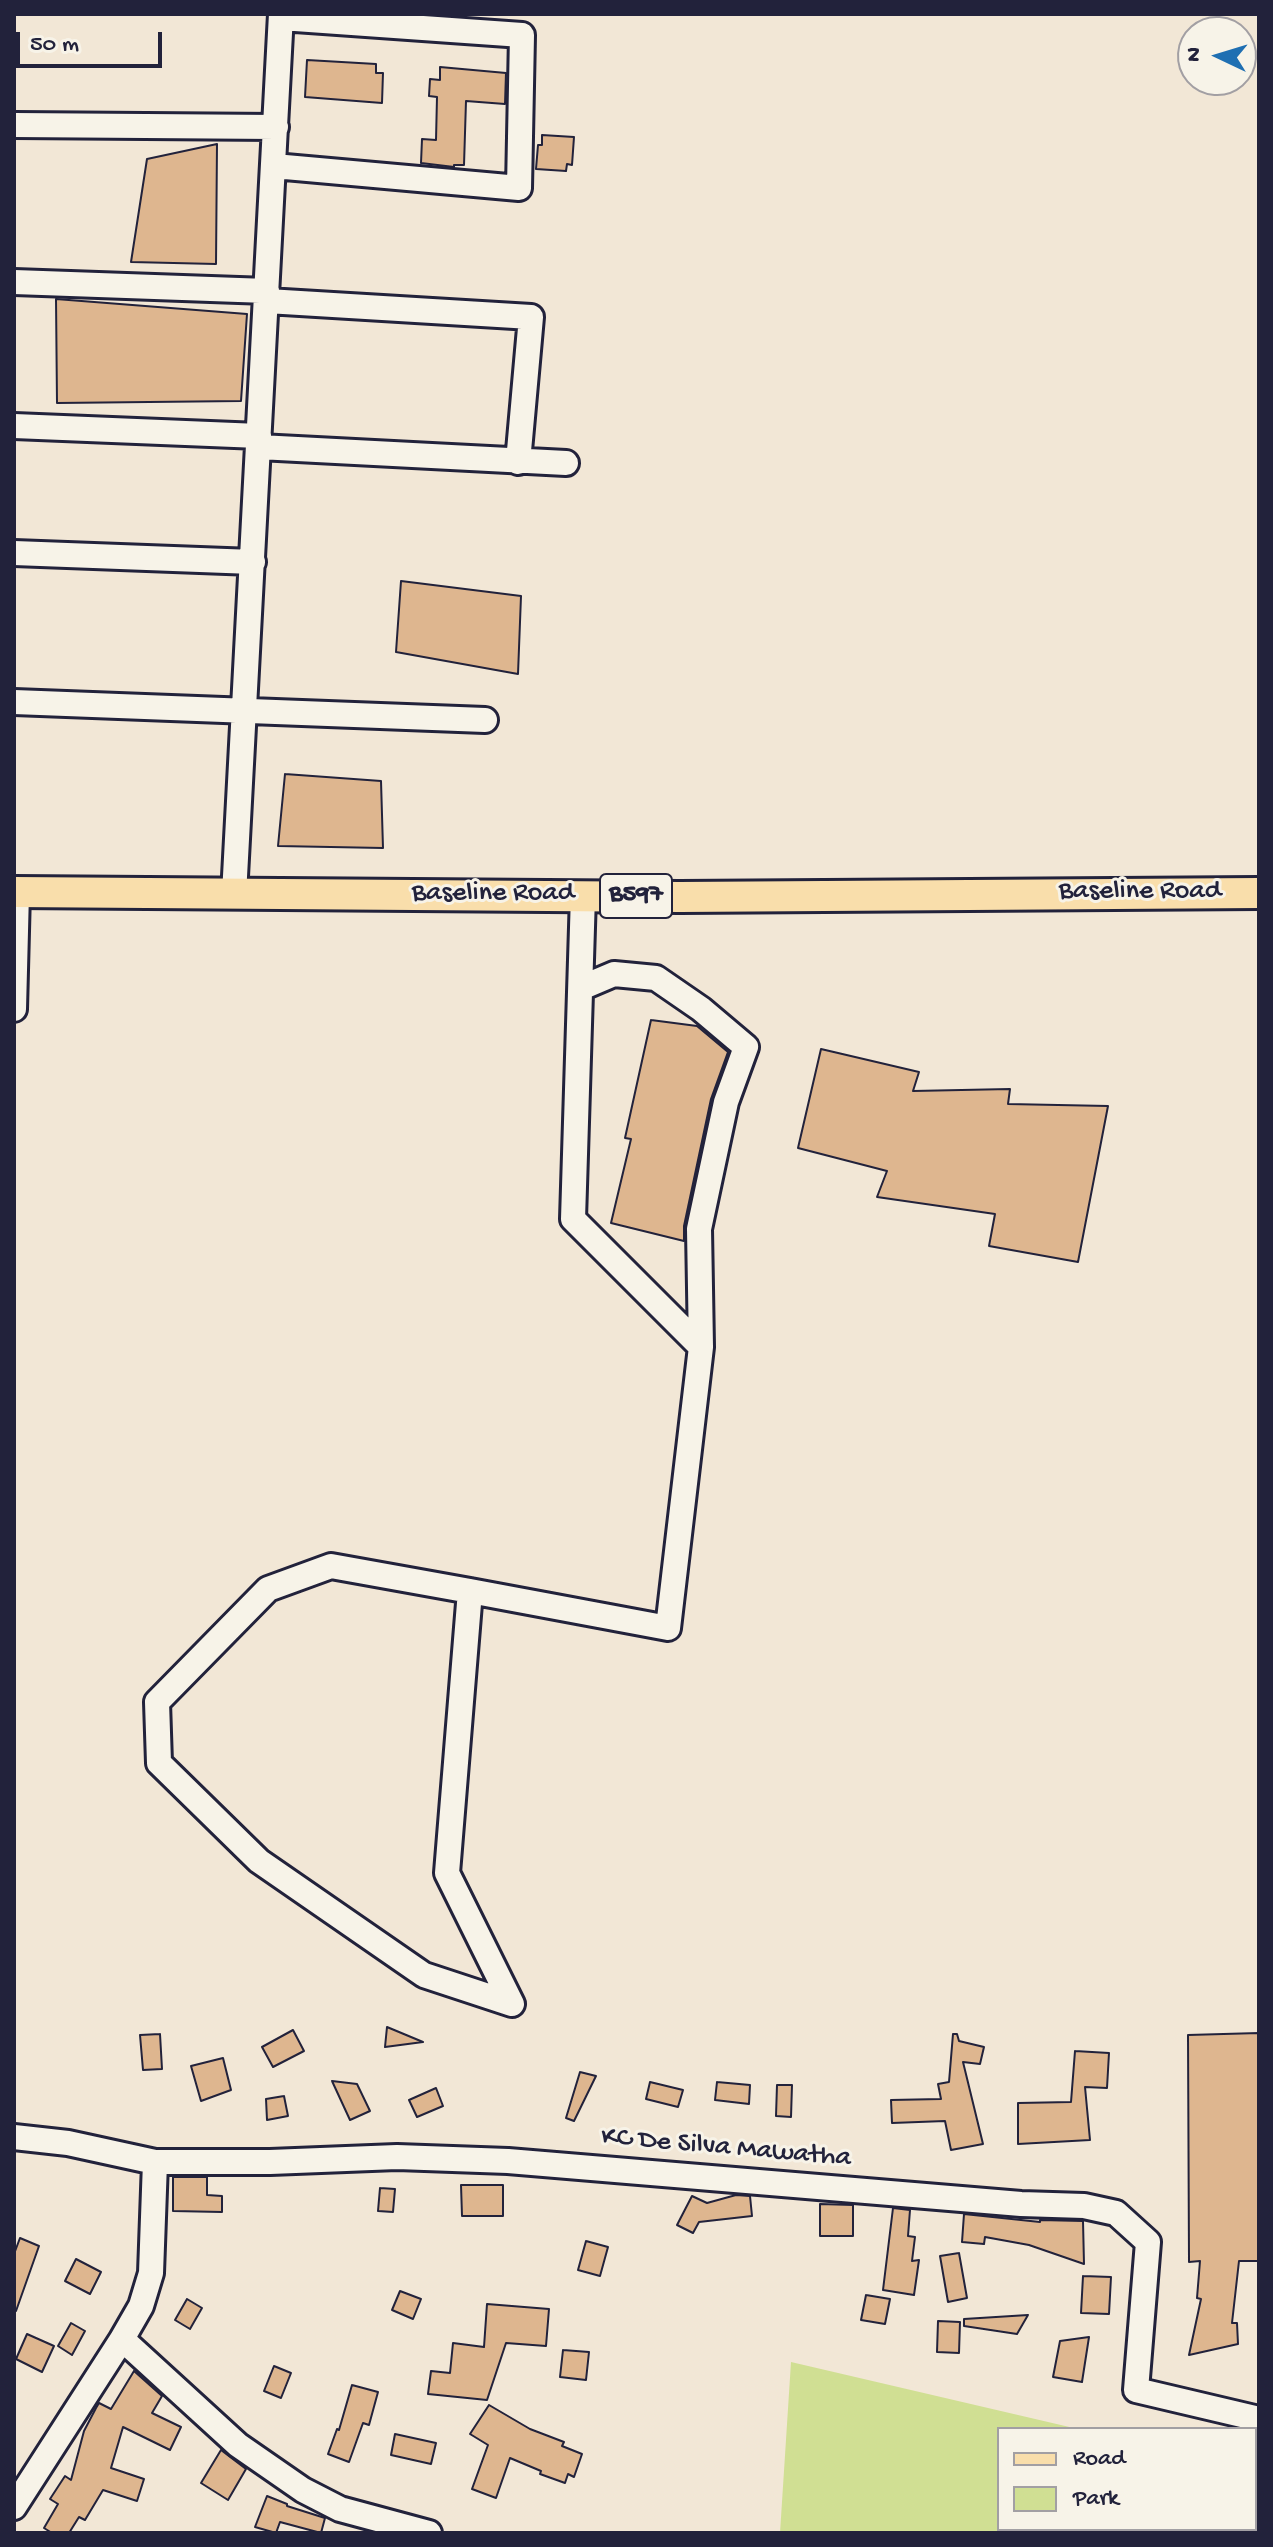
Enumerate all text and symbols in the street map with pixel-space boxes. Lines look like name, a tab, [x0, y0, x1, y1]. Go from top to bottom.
scale bar	[20, 16, 166, 66]
north arrow	[1177, 16, 1257, 96]
text: 50 m	[30, 31, 79, 60]
text: N	[1182, 46, 1209, 63]
road number: B597	[600, 874, 672, 918]
street label: Baseline Road	[1059, 876, 1221, 910]
street label: Baseline Road	[412, 878, 574, 912]
street label: KC De Silva Mawatha	[600, 2121, 852, 2177]
legend	[997, 2427, 1257, 2531]
text: Road	[1073, 2445, 1125, 2474]
text: Park	[1073, 2485, 1119, 2514]

